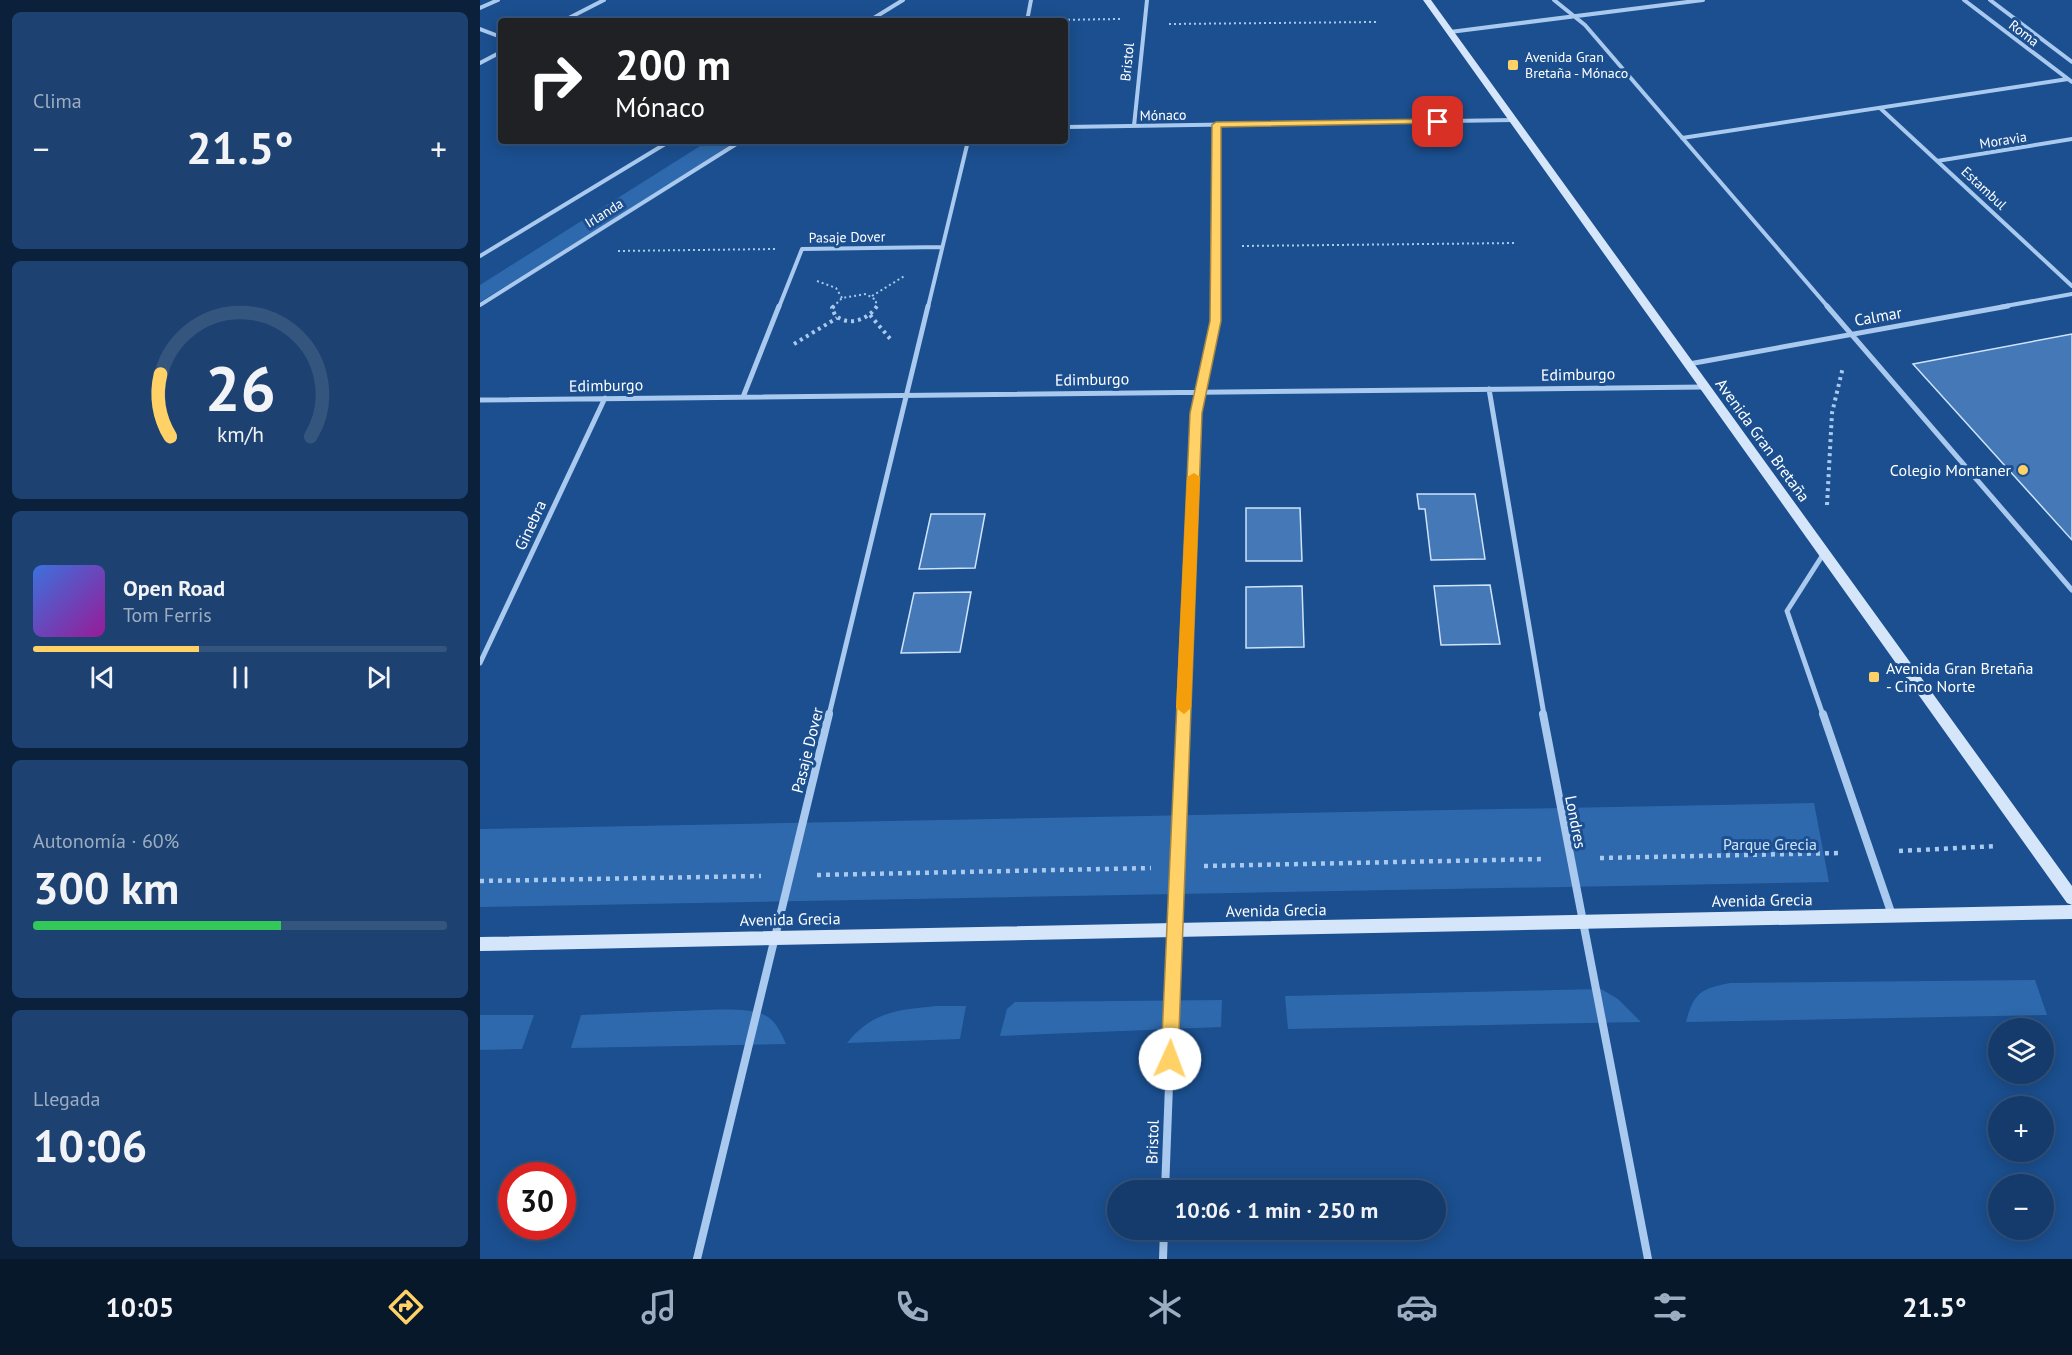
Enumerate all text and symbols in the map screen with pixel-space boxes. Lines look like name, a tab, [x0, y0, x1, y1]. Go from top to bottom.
street label: Roma	[2005, 16, 2043, 50]
text: 200 m	[615, 37, 731, 92]
icon: right	[516, 42, 594, 120]
street label: Bristol	[1116, 42, 1138, 82]
place label: Avenida Gran Bretaña - Mónaco	[1525, 48, 1628, 82]
marker: Avenida Gran Bretaña - Mónaco	[1506, 58, 1520, 72]
text: Clima	[33, 88, 82, 114]
text: Mónaco	[615, 90, 705, 124]
pin	[1412, 96, 1463, 147]
icon: arrive	[1421, 105, 1454, 138]
street label: Mónaco	[1140, 106, 1186, 124]
text: 21.5°	[186, 118, 294, 176]
text: −	[33, 127, 50, 170]
text: +	[430, 127, 447, 170]
street label: Moravia	[1978, 127, 2028, 153]
street label: Estambul	[1958, 162, 2010, 214]
street label: Irlanda	[581, 194, 627, 232]
street label: Pasaje Dover	[809, 227, 886, 247]
street label: Calmar	[1853, 302, 1904, 330]
text: 26	[205, 347, 275, 428]
street label: Edimburgo	[1541, 363, 1615, 385]
street label: Edimburgo	[1055, 368, 1129, 390]
street label: Edimburgo	[569, 374, 643, 396]
street label: Avenida Gran Bretaña	[1712, 374, 1814, 506]
text: km/h	[216, 421, 263, 449]
place label: Colegio Montaner	[1890, 460, 2012, 480]
marker: Colegio Montaner	[2016, 463, 2030, 477]
street label: Ginebra	[510, 497, 550, 553]
text: Open Road	[123, 574, 225, 602]
text: Tom Ferris	[123, 602, 212, 628]
place label: Avenida Gran Bretaña - Cinco Norte	[1886, 658, 2033, 696]
icon: previous	[86, 661, 119, 694]
icon: pause	[224, 661, 257, 694]
icon: next	[362, 661, 395, 694]
marker: Avenida Gran Bretaña - Cinco Norte	[1867, 670, 1881, 684]
street label: Pasaje Dover	[787, 705, 827, 795]
street label: Londres	[1561, 794, 1591, 850]
text: Autonomía · 60%	[33, 828, 179, 854]
park label: Parque Grecia	[1723, 834, 1817, 854]
text: 300 km	[33, 858, 179, 916]
street label: Avenida Grecia	[1711, 889, 1813, 911]
street label: Avenida Grecia	[1225, 899, 1327, 921]
street label: Avenida Grecia	[739, 908, 841, 930]
map controls	[1988, 1018, 2054, 1240]
button: layers	[1988, 1018, 2054, 1084]
position arrow	[1138, 1027, 1202, 1091]
text: Llegada	[33, 1086, 100, 1112]
button: +	[1988, 1096, 2054, 1162]
text: 10:06	[33, 1116, 147, 1174]
street label: Bristol	[1141, 1119, 1163, 1164]
speed limit sign: 30	[498, 1162, 576, 1240]
button: −	[1988, 1174, 2054, 1240]
text: 10:06 · 1 min · 250 m	[1175, 1196, 1378, 1224]
icon: directions	[385, 1286, 427, 1328]
icon: music	[638, 1286, 680, 1328]
icon: phone	[891, 1286, 933, 1328]
icon: climate	[1144, 1286, 1186, 1328]
icon: car	[1396, 1286, 1438, 1328]
icon: filters	[1649, 1286, 1691, 1328]
text: 10:05	[105, 1290, 174, 1324]
text: 21.5°	[1902, 1290, 1967, 1324]

